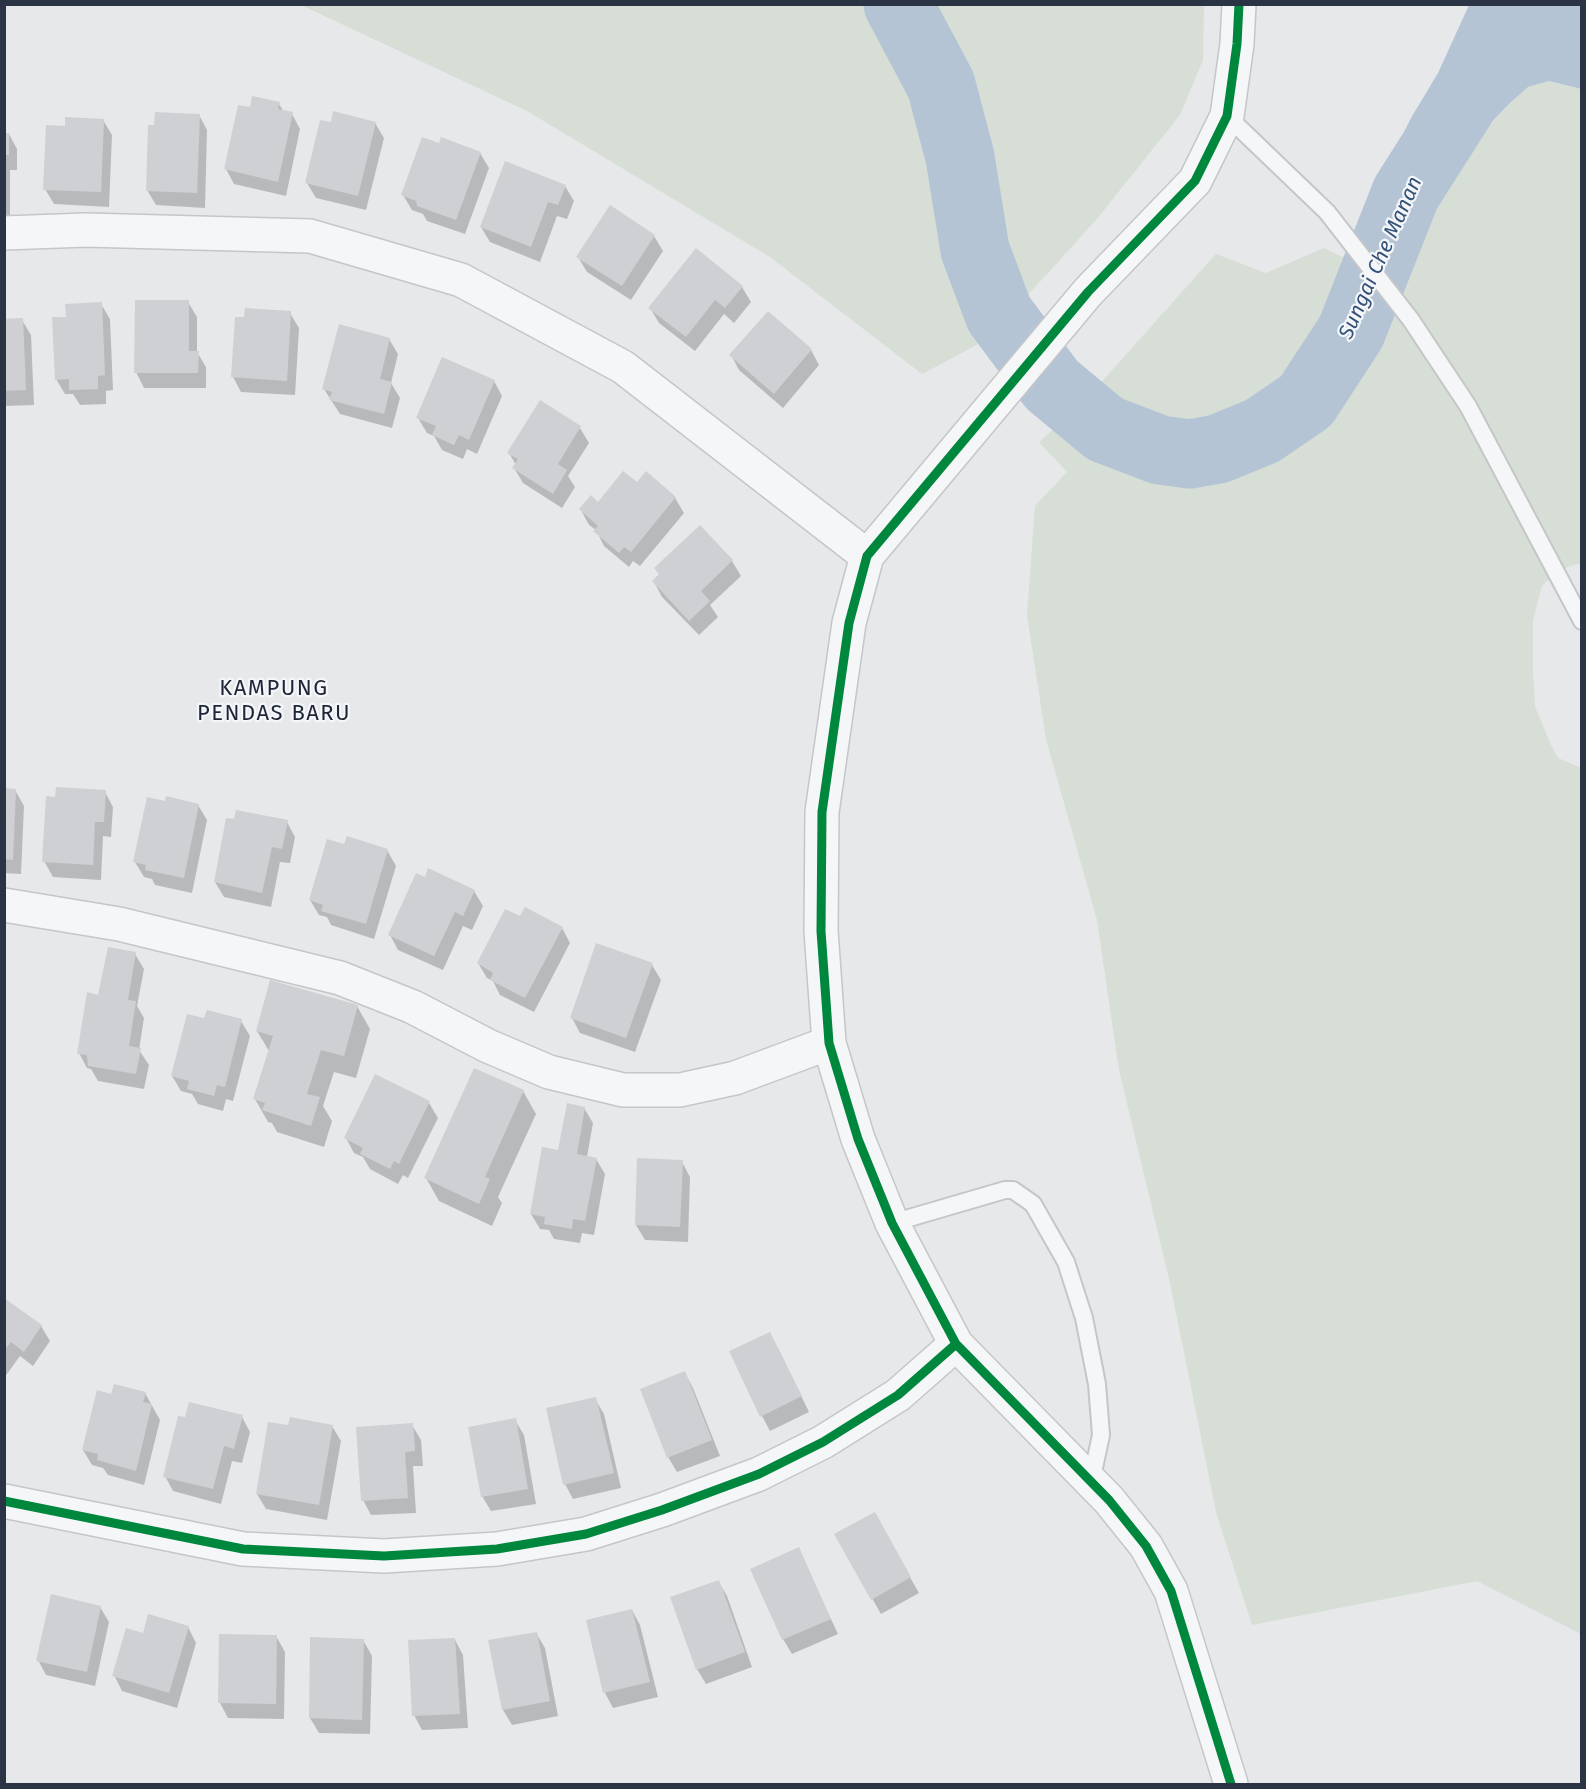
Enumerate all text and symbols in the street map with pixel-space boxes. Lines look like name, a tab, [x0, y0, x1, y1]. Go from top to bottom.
water label: Sungai Che Manan	[1334, 173, 1428, 343]
district label: KAMPUNG PENDAS BARU	[197, 676, 351, 728]

